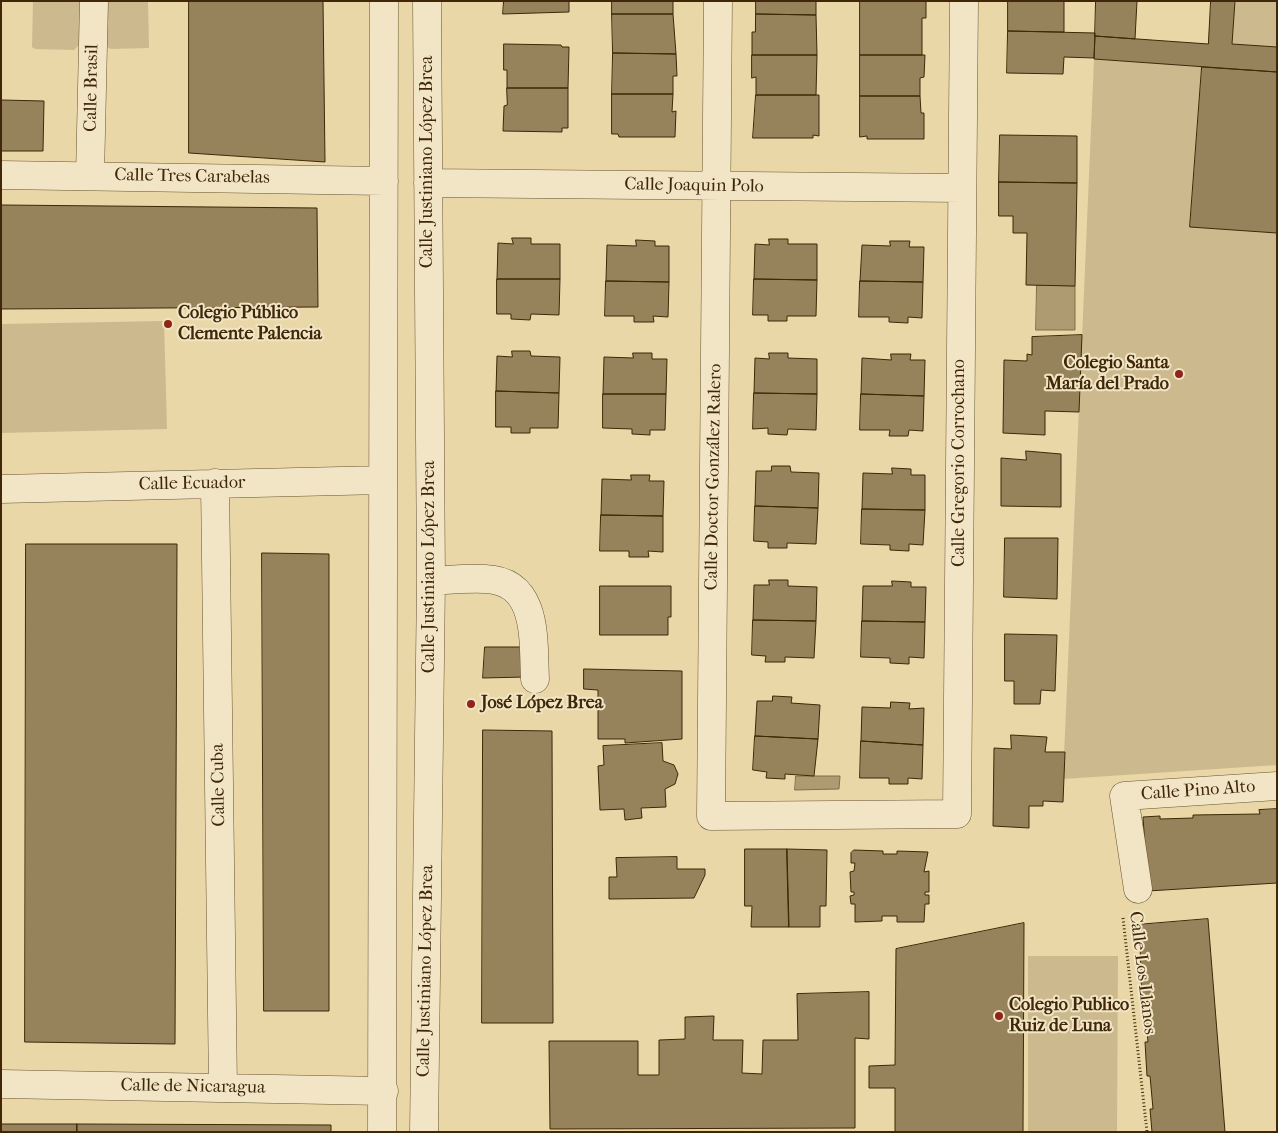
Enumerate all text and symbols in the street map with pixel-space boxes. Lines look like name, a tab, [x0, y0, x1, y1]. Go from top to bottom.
street label: Calle Brasil	[80, 44, 104, 132]
street label: Calle Justiniano López Brea	[417, 56, 439, 268]
street label: Calle Tres Carabelas	[114, 165, 270, 189]
street label: Calle Joaquin Polo	[624, 174, 764, 198]
place label: Colegio Público Clemente Palencia	[178, 303, 322, 346]
marker: Colegio Público Clemente Palencia	[162, 318, 174, 330]
place label: Colegio Santa María del Prado	[1046, 353, 1169, 396]
street label: Calle Gregorio Corrochano	[949, 359, 971, 567]
street label: Calle Doctor González Ralero	[701, 363, 727, 591]
marker: Colegio Santa María del Prado	[1173, 368, 1185, 380]
street label: Calle Justiniano López Brea	[419, 461, 441, 673]
street label: Calle Ecuador	[138, 472, 246, 496]
place label: José López Brea	[481, 693, 603, 715]
marker: José López Brea	[465, 698, 477, 710]
street label: Calle Cuba	[207, 743, 231, 827]
street label: Calle Pino Alto	[1140, 776, 1256, 806]
street label: Calle Justiniano López Brea	[413, 865, 439, 1077]
street label: Calle Los Llanos	[1124, 910, 1160, 1036]
place label: Colegio Publico Ruiz de Luna	[1009, 995, 1129, 1038]
marker: Colegio Publico Ruiz de Luna	[993, 1010, 1005, 1022]
street label: Calle de Nicaragua	[120, 1075, 266, 1099]

